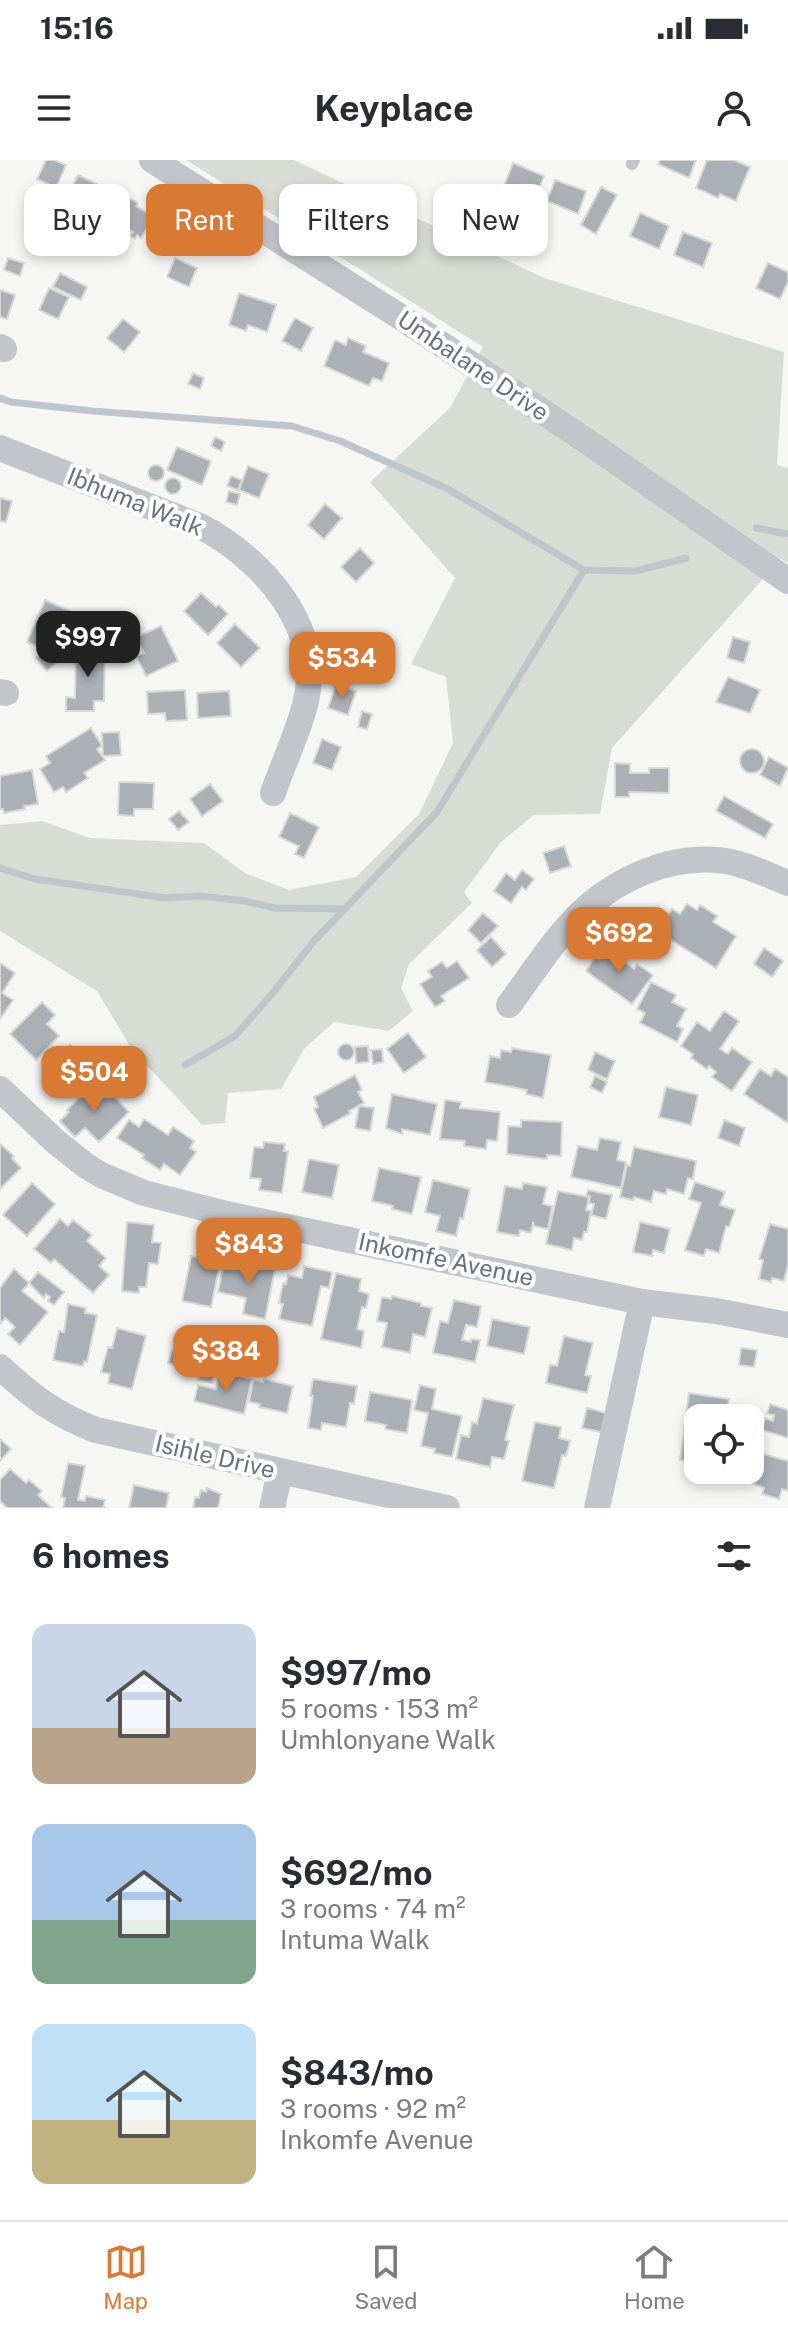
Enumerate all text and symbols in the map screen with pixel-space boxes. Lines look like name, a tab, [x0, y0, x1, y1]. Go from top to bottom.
text: 15:16	[40, 10, 114, 46]
icon: menu	[32, 86, 76, 130]
icon: person	[712, 86, 756, 130]
text: Keyplace	[314, 87, 474, 129]
chip: Buy	[24, 184, 130, 256]
chip: Rent	[146, 184, 263, 256]
chip: Filters	[279, 184, 417, 256]
chip: New	[433, 184, 548, 256]
street label: Umbalane Drive	[393, 304, 554, 426]
street label: Ibhuma Walk	[63, 461, 207, 541]
pin: $997	[41, 611, 135, 679]
text: $997	[54, 621, 122, 652]
pin: $534	[295, 632, 389, 700]
text: $534	[307, 642, 377, 673]
pin: $692	[572, 907, 666, 975]
text: $692	[585, 917, 653, 948]
pin: $504	[47, 1046, 141, 1114]
text: $504	[60, 1056, 128, 1087]
pin: $843	[202, 1218, 296, 1286]
street label: Inkomfe Avenue	[356, 1227, 536, 1291]
text: $843	[214, 1228, 284, 1259]
pin: $384	[179, 1325, 273, 1393]
text: $384	[191, 1335, 261, 1366]
map controls	[684, 1404, 764, 1484]
button: locate	[684, 1404, 764, 1484]
street label: Isihle Drive	[153, 1429, 278, 1483]
icon: filters	[712, 1534, 756, 1578]
text: 6 homes	[32, 1536, 170, 1576]
text: $997/mo	[280, 1653, 432, 1693]
icon: home	[96, 1656, 192, 1752]
text: 5 rooms · 153 m²	[280, 1693, 478, 1724]
text: Umhlonyane Walk	[280, 1724, 496, 1755]
text: $692/mo	[280, 1853, 432, 1893]
icon: home	[96, 1856, 192, 1952]
text: 3 rooms · 74 m²	[280, 1893, 466, 1924]
text: Intuma Walk	[280, 1924, 430, 1955]
text: $843/mo	[280, 2053, 434, 2093]
icon: home	[96, 2056, 192, 2152]
text: 3 rooms · 92 m²	[280, 2093, 466, 2124]
text: Inkomfe Avenue	[280, 2124, 473, 2155]
tab: Map	[103, 2240, 148, 2314]
tab: Saved	[355, 2240, 417, 2314]
tab: Home	[624, 2240, 685, 2314]

